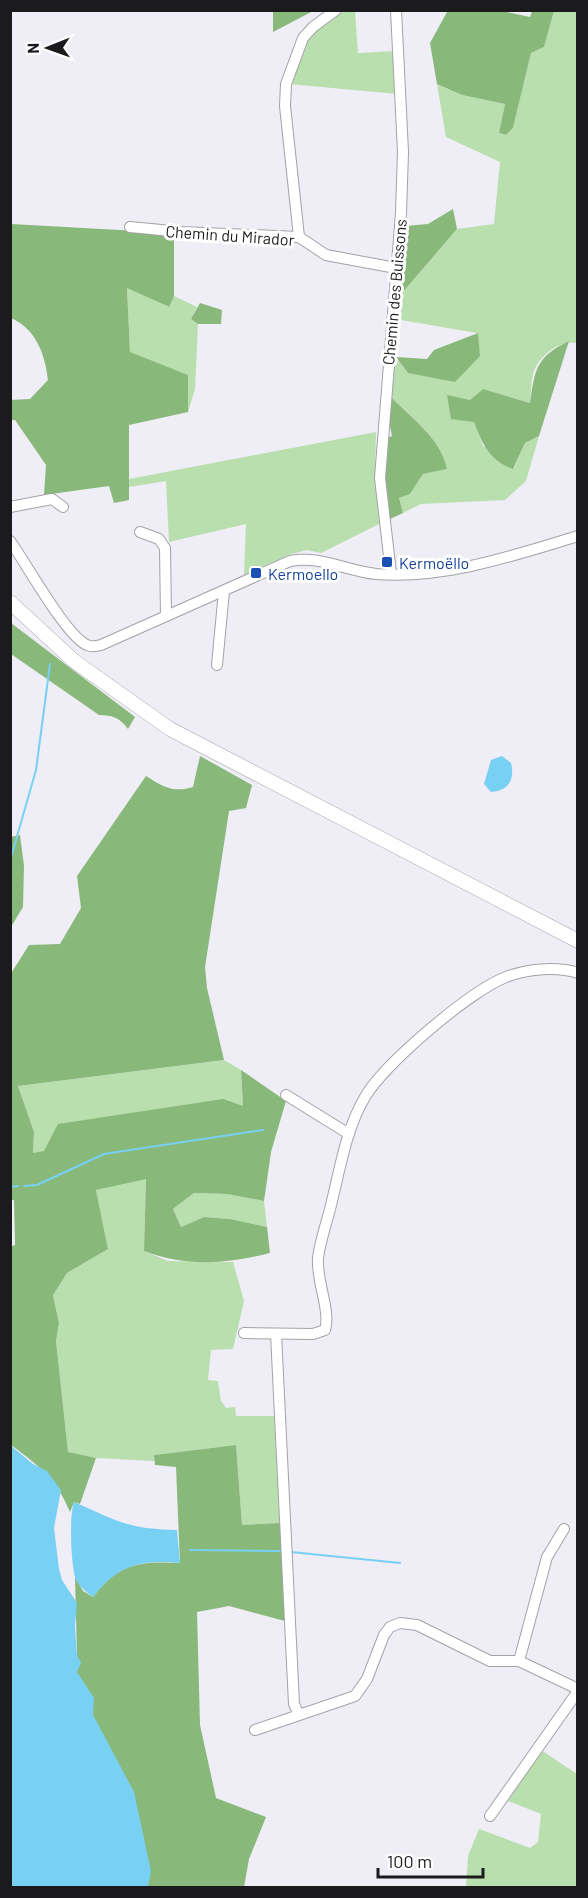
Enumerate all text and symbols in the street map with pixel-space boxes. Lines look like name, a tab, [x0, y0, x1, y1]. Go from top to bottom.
north arrow	[18, 18, 78, 78]
text: N	[23, 43, 42, 54]
street label: Chemin des Buissons	[378, 218, 410, 366]
street label: Chemin du Mirador	[165, 221, 295, 249]
place label: Kermoëllo	[399, 553, 469, 572]
marker: Kermoëllo	[380, 555, 394, 569]
place label: Kermoello	[268, 564, 338, 583]
marker: Kermoello	[249, 566, 263, 580]
scale bar	[378, 1841, 483, 1879]
text: 100 m	[387, 1850, 432, 1872]

